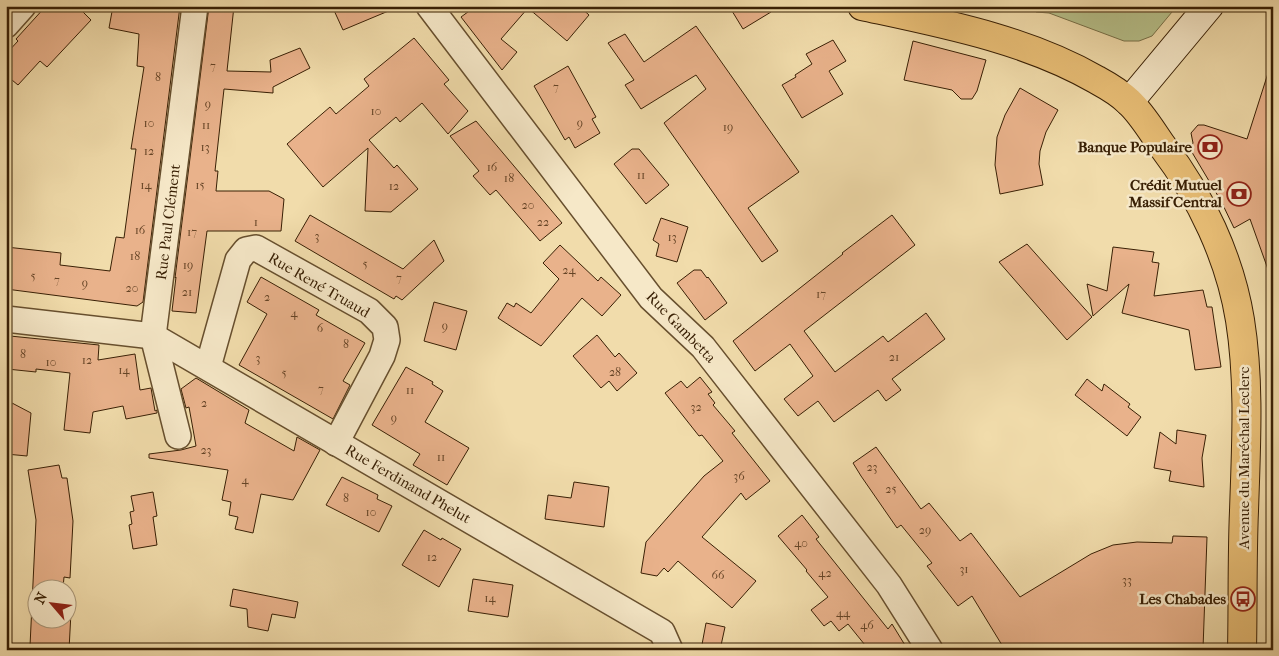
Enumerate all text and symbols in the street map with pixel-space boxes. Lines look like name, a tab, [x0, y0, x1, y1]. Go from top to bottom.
house number: 7	[210, 59, 216, 73]
house number: 8	[155, 70, 161, 84]
house number: 7	[553, 80, 559, 94]
house number: 9	[205, 97, 211, 111]
house number: 10	[371, 104, 381, 118]
house number: 10	[144, 116, 154, 130]
house number: 9	[577, 116, 583, 130]
house number: 11	[202, 118, 210, 132]
house number: 19	[723, 120, 733, 134]
bank icon: Banque Populaire	[1197, 134, 1223, 160]
place label: Banque Populaire	[1078, 138, 1193, 156]
house number: 13	[200, 140, 210, 154]
house number: 12	[144, 144, 154, 158]
house number: 16	[487, 160, 498, 174]
street label: Rue Paul Clément	[152, 162, 184, 281]
house number: 11	[637, 168, 645, 182]
house number: 18	[504, 171, 514, 185]
place label: Crédit Mutuel Massif Central	[1128, 176, 1223, 211]
house number: 14	[140, 178, 153, 192]
house number: 15	[195, 178, 205, 192]
house number: 12	[389, 179, 399, 193]
bank icon: Crédit Mutuel Massif Central	[1226, 181, 1252, 207]
house number: 20	[522, 198, 534, 212]
house number: 1	[254, 215, 258, 229]
house number: 22	[537, 215, 549, 229]
house number: 16	[135, 223, 146, 237]
house number: 17	[187, 225, 197, 239]
house number: 3	[315, 229, 320, 243]
house number: 13	[667, 230, 677, 244]
house number: 18	[130, 249, 140, 263]
street label: Rue René Truaud	[265, 249, 374, 322]
house number: 5	[362, 257, 368, 271]
house number: 19	[183, 258, 193, 272]
house number: 24	[562, 263, 577, 277]
house number: 5	[30, 269, 36, 283]
house number: 7	[396, 271, 402, 285]
house number: 7	[54, 273, 60, 287]
house number: 9	[82, 276, 88, 290]
house number: 20	[126, 281, 138, 295]
house number: 21	[182, 285, 192, 299]
street label: Rue Gambetta	[642, 287, 720, 367]
house number: 17	[816, 287, 826, 301]
house number: 2	[264, 290, 270, 304]
house number: 4	[290, 306, 298, 320]
house number: 9	[442, 319, 448, 333]
house number: 6	[317, 321, 324, 335]
house number: 8	[343, 337, 349, 351]
house number: 8	[20, 347, 26, 361]
house number: 21	[889, 350, 899, 364]
house number: 3	[256, 351, 261, 365]
house number: 12	[82, 353, 92, 367]
house number: 10	[46, 355, 56, 369]
house number: 14	[118, 363, 131, 377]
house number: 28	[609, 365, 621, 379]
house number: 5	[281, 366, 287, 380]
street label: Avenue du Maréchal Leclerc	[1235, 366, 1253, 550]
house number: 7	[318, 382, 324, 396]
house number: 11	[406, 383, 414, 397]
house number: 2	[201, 396, 207, 410]
house number: 32	[690, 400, 702, 414]
house number: 9	[391, 411, 397, 425]
street label: Rue Ferdinand Phelut	[342, 441, 475, 528]
house number: 23	[200, 443, 212, 457]
house number: 11	[437, 450, 445, 464]
house number: 23	[866, 460, 878, 474]
house number: 36	[733, 469, 745, 483]
house number: 4	[241, 473, 249, 487]
house number: 25	[885, 482, 897, 496]
house number: 8	[343, 491, 349, 505]
house number: 10	[366, 505, 376, 519]
house number: 29	[919, 523, 931, 537]
house number: 40	[794, 536, 808, 550]
house number: 12	[427, 550, 437, 564]
house number: 31	[959, 562, 969, 576]
house number: 42	[818, 566, 832, 580]
house number: 66	[712, 568, 725, 582]
house number: 33	[1122, 573, 1132, 587]
north arrow	[28, 578, 78, 628]
bus stop icon: Les Chabades	[1230, 586, 1256, 612]
text: N	[31, 589, 51, 607]
place label: Les Chabades	[1139, 590, 1226, 608]
house number: 14	[484, 591, 497, 605]
house number: 44	[836, 606, 851, 620]
house number: 46	[860, 618, 874, 632]

